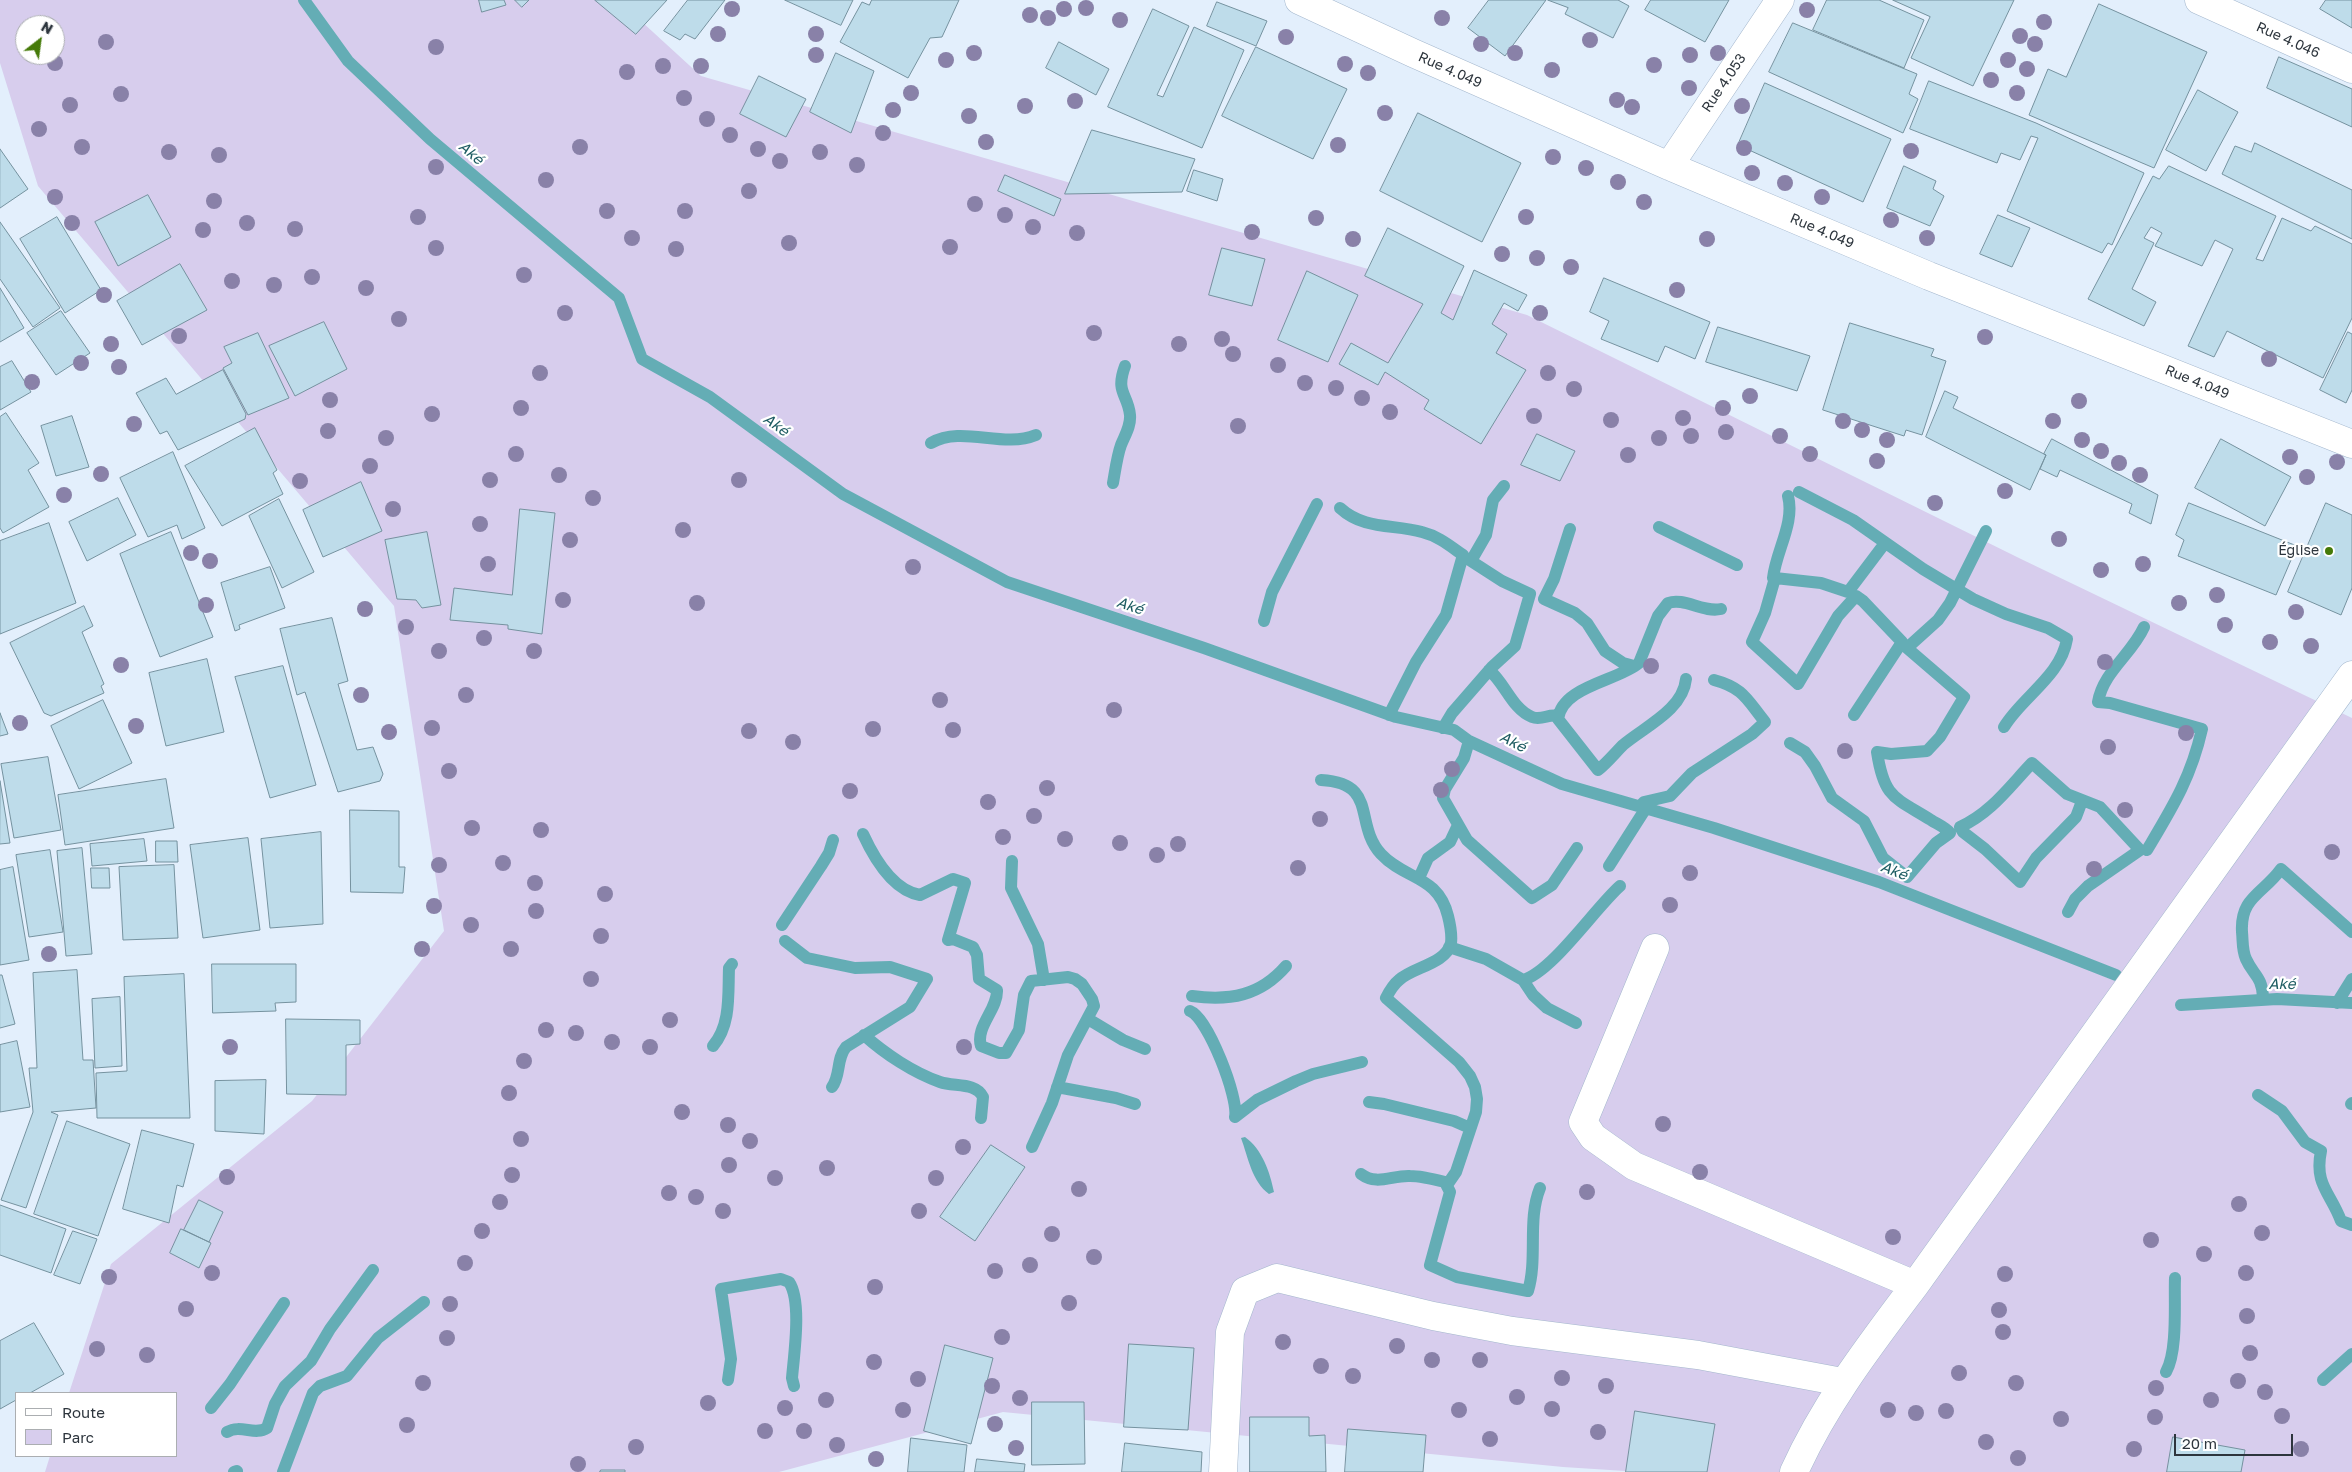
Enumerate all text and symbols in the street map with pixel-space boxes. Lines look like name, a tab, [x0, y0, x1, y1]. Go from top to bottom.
north arrow	[15, 15, 65, 65]
text: N	[38, 17, 56, 37]
street label: Rue 4.046	[2254, 19, 2322, 61]
street label: Rue 4.049	[1416, 49, 1484, 91]
street label: Rue 4.053	[1698, 51, 1750, 115]
water label: Aké	[455, 137, 487, 169]
street label: Rue 4.049	[1788, 210, 1856, 252]
street label: Rue 4.049	[2162, 362, 2232, 402]
water label: Aké	[760, 410, 792, 440]
place label: Église	[2278, 543, 2319, 559]
marker: Église	[2323, 545, 2335, 557]
water label: Aké	[1114, 593, 1146, 619]
water label: Aké	[1497, 728, 1529, 756]
water label: Aké	[1878, 858, 1910, 884]
water label: Aké	[2269, 975, 2295, 993]
legend	[15, 1392, 178, 1457]
text: Route	[62, 1403, 105, 1421]
scale bar	[2177, 1424, 2296, 1456]
text: Parc	[62, 1428, 94, 1446]
text: 20 m	[2182, 1434, 2217, 1452]

